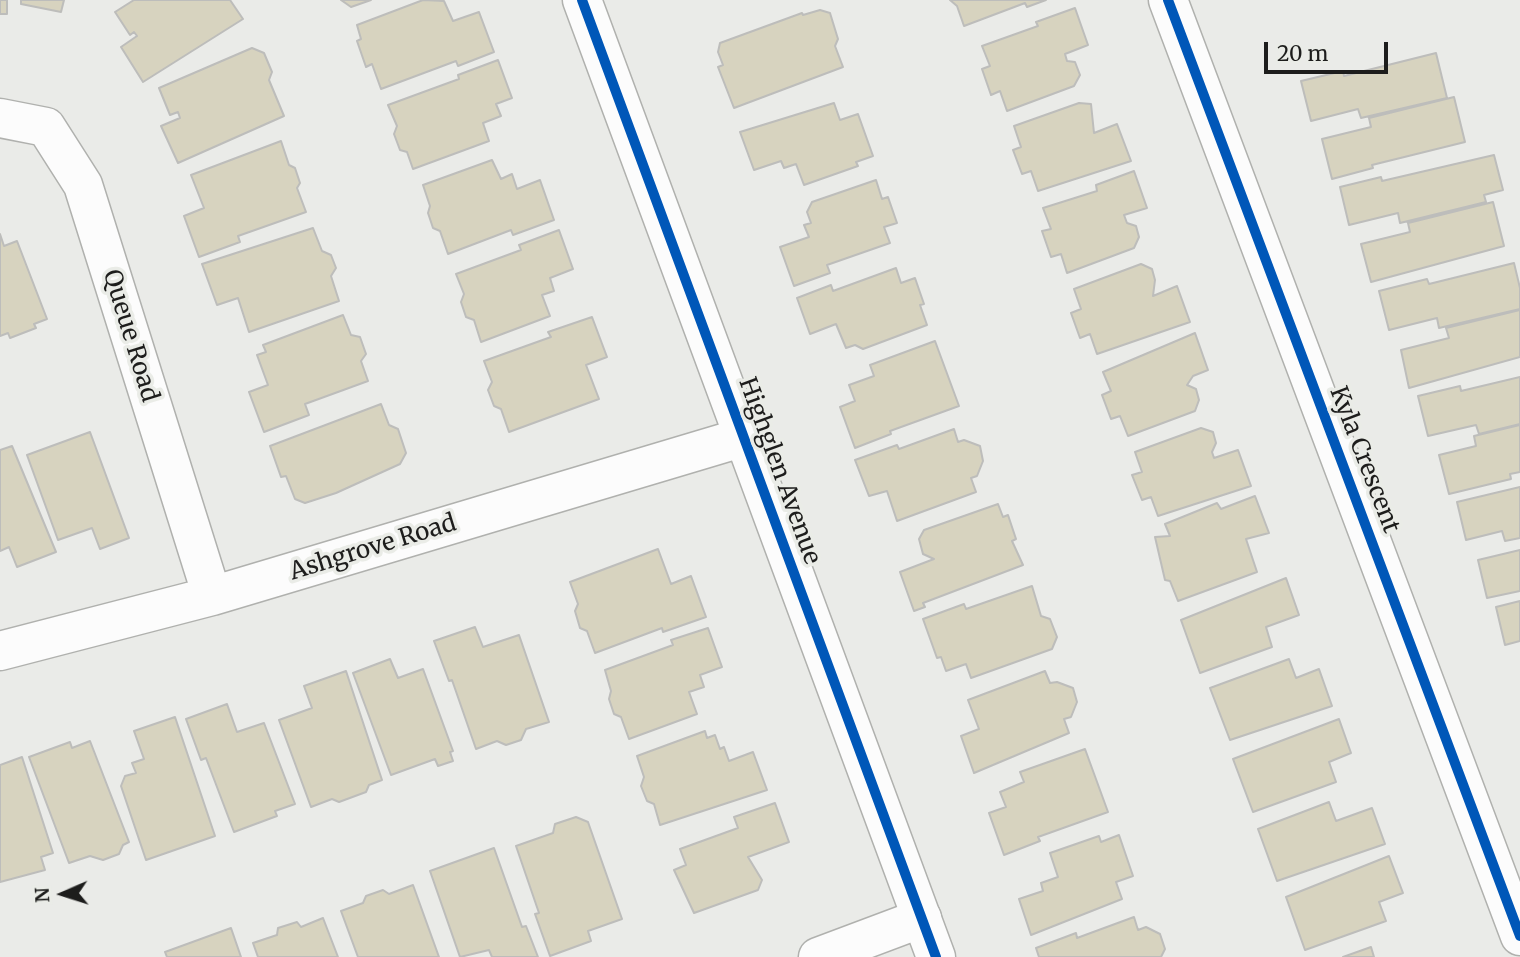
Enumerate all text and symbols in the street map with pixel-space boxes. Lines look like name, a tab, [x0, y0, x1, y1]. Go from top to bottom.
scale bar	[1268, 28, 1392, 72]
text: 20 m	[1277, 40, 1328, 67]
street label: Queue Road	[96, 266, 164, 406]
street label: Highglen Avenue	[732, 374, 826, 568]
street label: Kyla Crescent	[1323, 383, 1405, 537]
street label: Ashgrove Road	[286, 509, 460, 587]
north arrow	[28, 859, 98, 929]
text: N	[30, 887, 54, 903]

